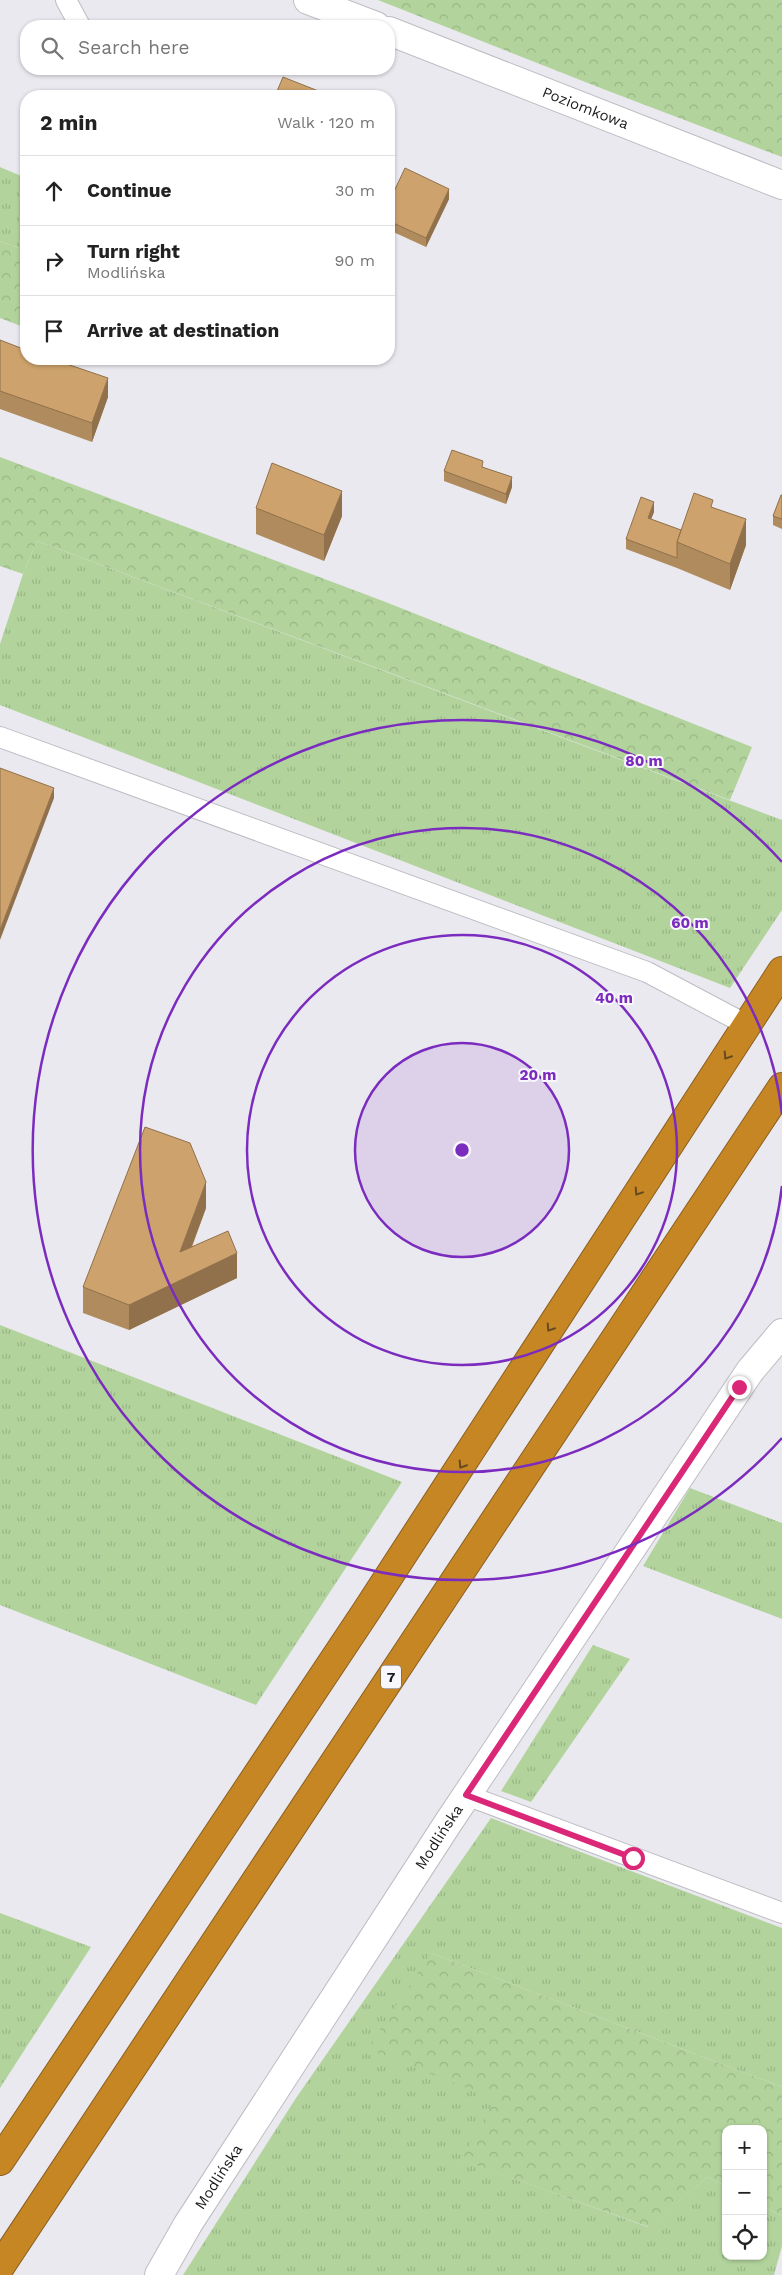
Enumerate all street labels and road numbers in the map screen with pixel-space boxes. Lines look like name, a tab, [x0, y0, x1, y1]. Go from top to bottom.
street label: Poziomkowa	[540, 83, 632, 133]
road number: 7	[381, 1665, 401, 1688]
street label: Modlińska	[411, 1801, 467, 1873]
street label: Modlińska	[191, 2140, 247, 2213]

